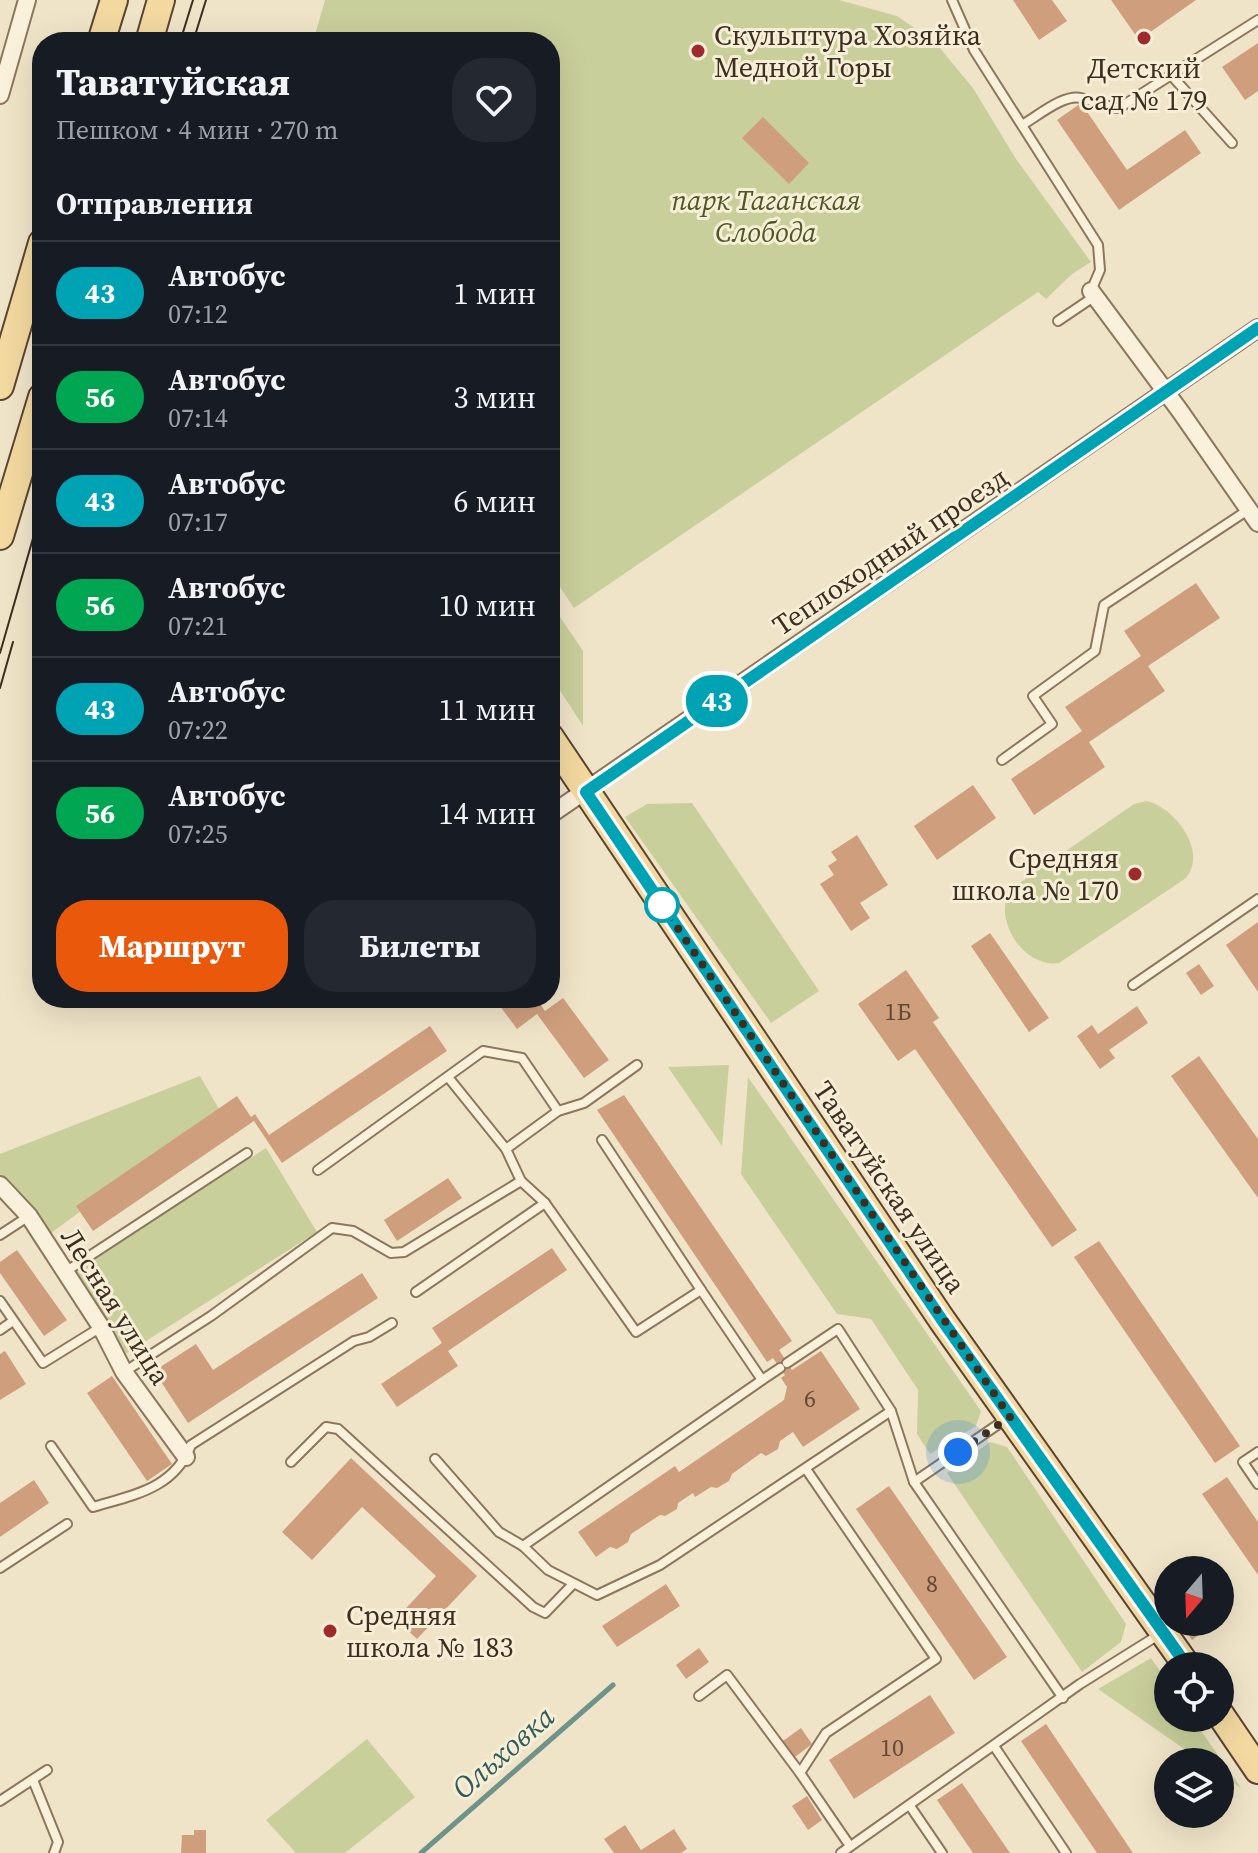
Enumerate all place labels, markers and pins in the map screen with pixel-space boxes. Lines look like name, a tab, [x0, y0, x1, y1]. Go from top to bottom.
place label: Скульптура Хозяйка Медной Горы	[714, 16, 982, 86]
marker: Детский сад № 179	[1135, 29, 1153, 47]
marker: Скульптура Хозяйка Медной Горы	[689, 42, 707, 60]
place label: Детский сад № 179	[1080, 49, 1208, 119]
place label: Средняя школа № 170	[952, 839, 1119, 909]
marker: Средняя школа № 170	[1126, 865, 1144, 883]
unlabelled marker	[645, 888, 679, 922]
place label: Средняя школа № 183	[346, 1596, 513, 1666]
marker: Средняя школа № 183	[321, 1622, 339, 1640]

